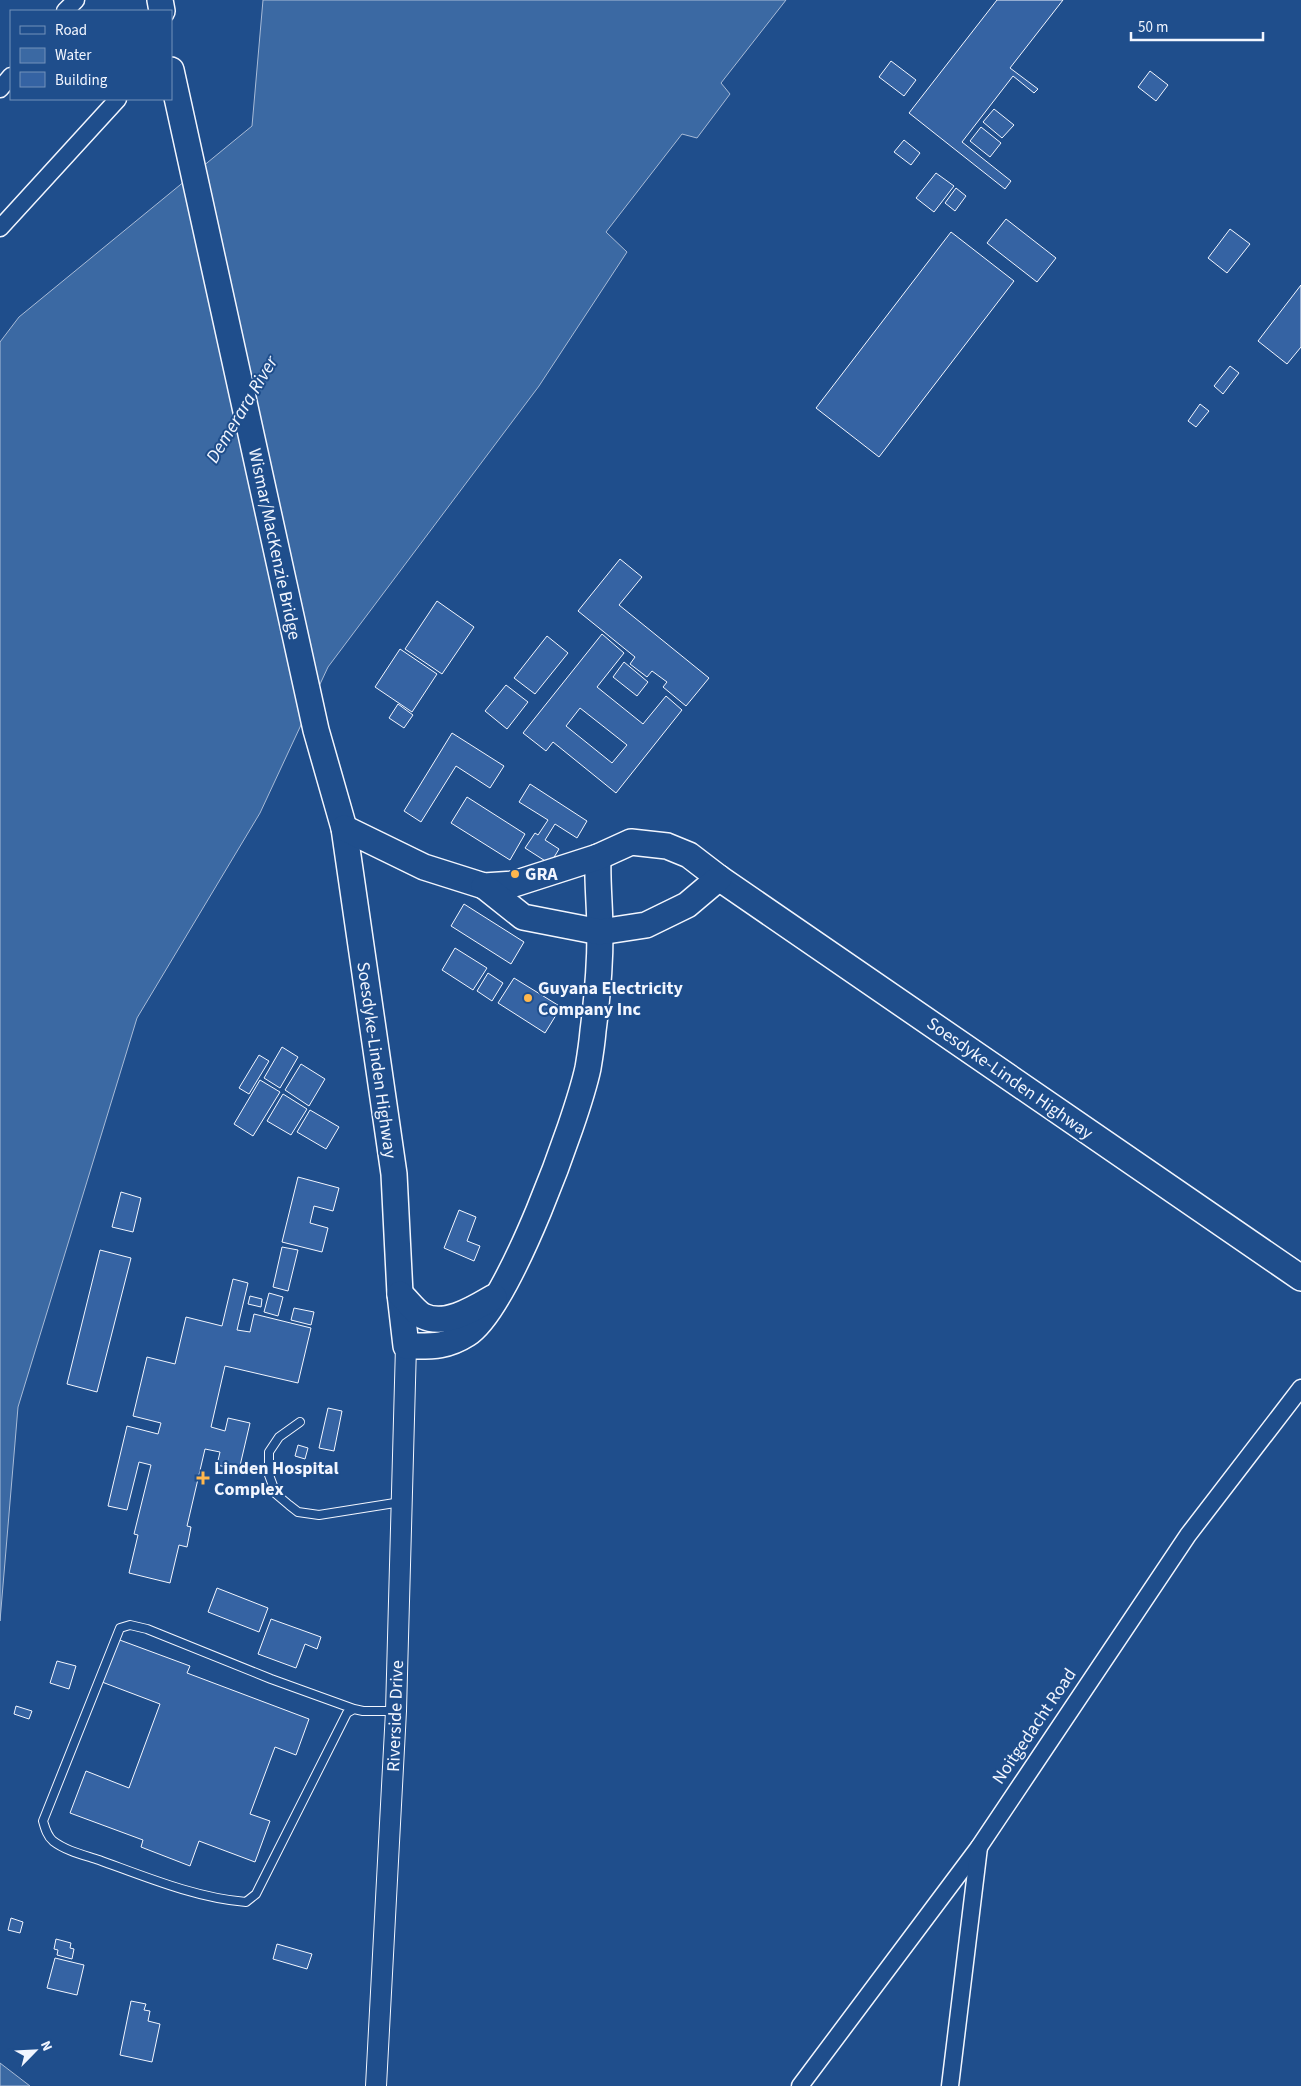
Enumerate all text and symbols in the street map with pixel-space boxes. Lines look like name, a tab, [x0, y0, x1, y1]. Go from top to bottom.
legend	[10, 10, 172, 100]
scale bar	[1131, 10, 1264, 42]
text: 50 m	[1138, 17, 1168, 38]
text: Road	[55, 20, 87, 41]
text: Water	[55, 45, 92, 66]
text: Building	[55, 70, 108, 91]
water label: Demerara River	[200, 350, 286, 468]
street label: Wismar/MacKenzie Bridge	[242, 446, 307, 642]
place label: GRA	[525, 862, 558, 887]
marker: GRA	[509, 868, 521, 880]
street label: Soesdyke-Linden Highway	[350, 960, 403, 1161]
place label: Guyana Electricity Company Inc	[538, 976, 683, 1022]
marker: Guyana Electricity Company Inc	[522, 992, 534, 1004]
street label: Soesdyke-Linden Highway	[921, 1011, 1099, 1146]
place label: Linden Hospital Complex	[214, 1456, 339, 1502]
marker: Linden Hospital Complex	[196, 1471, 210, 1485]
street label: Riverside Drive	[381, 1660, 410, 1772]
street label: Noitgedacht Road	[986, 1663, 1082, 1789]
north arrow	[10, 2026, 60, 2076]
text: N	[35, 2038, 57, 2054]

